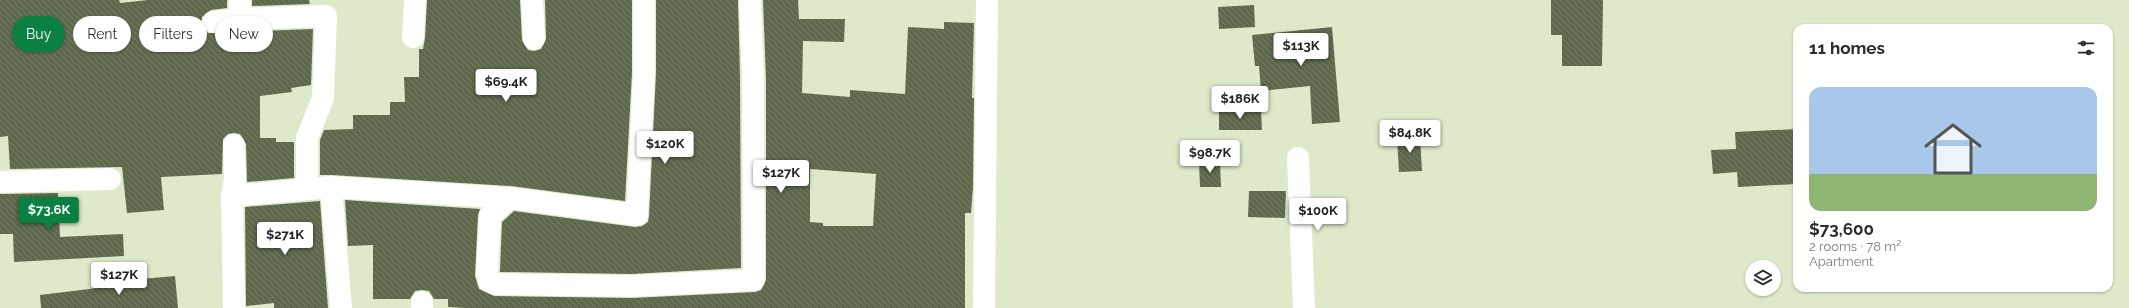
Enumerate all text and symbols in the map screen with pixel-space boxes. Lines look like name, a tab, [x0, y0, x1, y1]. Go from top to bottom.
chip: Buy	[12, 16, 65, 52]
chip: Rent	[73, 16, 131, 52]
chip: Filters	[139, 16, 207, 52]
chip: New	[215, 16, 273, 52]
pin: $113K	[1273, 33, 1329, 67]
icon: filters	[2075, 37, 2097, 59]
text: $113K	[1282, 38, 1320, 53]
text: 11 homes	[1809, 38, 1885, 58]
pin: $69.4K	[473, 69, 539, 103]
text: $69.4K	[485, 74, 527, 89]
pin: $186K	[1212, 86, 1268, 120]
text: $186K	[1220, 91, 1260, 106]
icon: home	[1917, 113, 1989, 185]
pin: $84.8K	[1377, 120, 1443, 154]
text: $84.8K	[1389, 125, 1432, 140]
pin: $120K	[637, 131, 693, 165]
text: $120K	[646, 136, 684, 151]
pin: $98.7K	[1177, 140, 1243, 174]
text: $98.7K	[1189, 145, 1231, 160]
pin: $127K	[753, 160, 809, 194]
text: $127K	[762, 165, 800, 180]
pin: $73.6K	[16, 197, 82, 231]
pin: $100K	[1290, 198, 1346, 232]
text: $73.6K	[28, 202, 70, 217]
text: $100K	[1298, 203, 1338, 218]
text: $73,600	[1809, 219, 1874, 239]
pin: $271K	[257, 222, 313, 256]
text: $271K	[266, 227, 304, 242]
text: 2 rooms · 78 m²	[1809, 239, 1901, 254]
text: Apartment	[1809, 254, 1873, 269]
map controls	[1745, 260, 1781, 296]
button: layers	[1745, 260, 1781, 296]
pin: $127K	[91, 262, 147, 296]
text: $127K	[100, 267, 138, 282]

